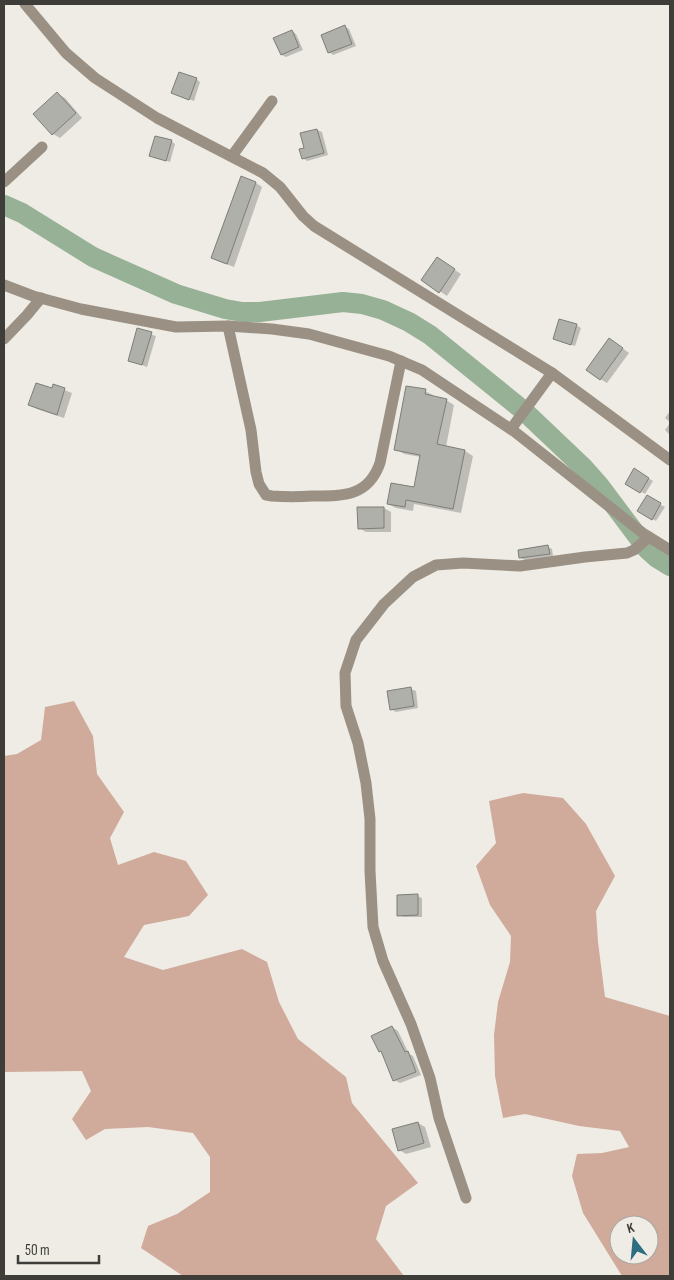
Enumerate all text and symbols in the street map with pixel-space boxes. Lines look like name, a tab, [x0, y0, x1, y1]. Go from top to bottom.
north arrow	[609, 1215, 659, 1265]
text: K	[625, 1219, 636, 1237]
scale bar	[18, 1232, 99, 1264]
text: 50 m	[25, 1241, 50, 1260]

